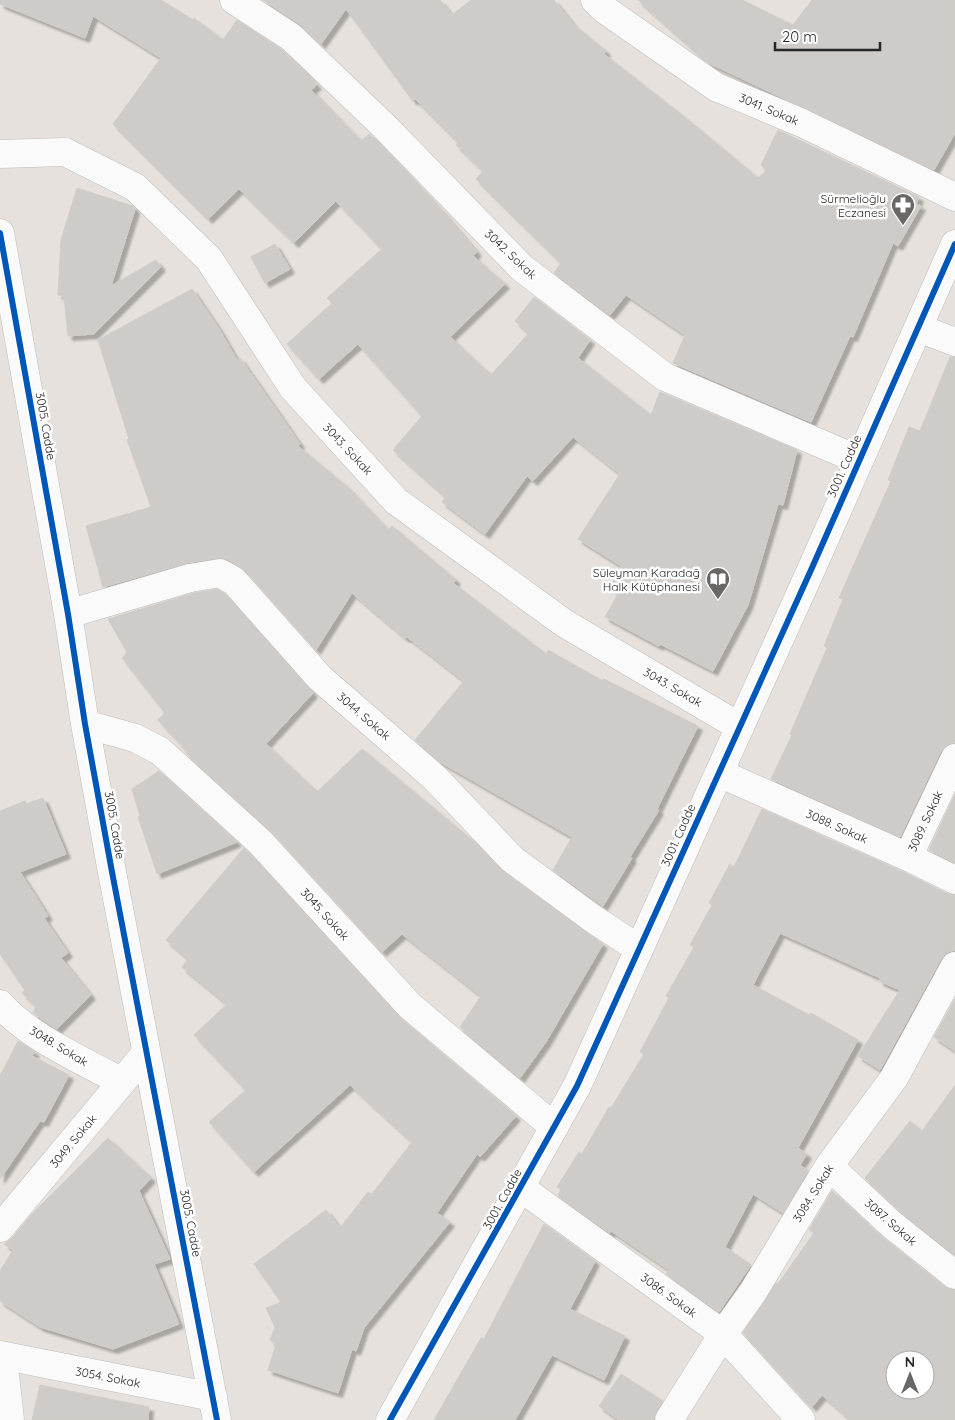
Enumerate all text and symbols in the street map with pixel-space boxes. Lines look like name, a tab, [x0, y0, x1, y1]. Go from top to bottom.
scale bar	[775, 20, 880, 52]
text: 20 m	[782, 27, 817, 46]
street label: 3041. Sokak	[737, 90, 801, 128]
place label: Sürmelioğlu Eczanesi	[820, 191, 886, 220]
pharmacy icon: Sürmelioğlu Eczanesi	[890, 192, 916, 226]
street label: 3042. Sokak	[482, 226, 540, 282]
street label: 3005. Cadde	[33, 391, 59, 461]
street label: 3043. Sokak	[320, 420, 376, 478]
street label: 3001. Cadde	[824, 432, 865, 500]
place label: Süleyman Karadağ Halk Kütüphanesi	[593, 565, 700, 594]
library icon: Süleyman Karadağ Halk Kütüphanesi	[705, 566, 731, 600]
street label: 3043. Sokak	[641, 664, 705, 710]
street label: 3044. Sokak	[334, 689, 394, 743]
street label: 3089. Sokak	[904, 788, 946, 854]
street label: 3005. Cadde	[102, 790, 128, 860]
street label: 3001. Cadde	[658, 801, 699, 869]
street label: 3088. Sokak	[804, 806, 870, 846]
street label: 3045. Sokak	[297, 885, 353, 943]
street label: 3048. Sokak	[27, 1023, 91, 1069]
street label: 3049. Sokak	[46, 1111, 100, 1171]
street label: 3084. Sokak	[789, 1161, 837, 1225]
street label: 3001. Cadde	[479, 1166, 525, 1232]
street label: 3005. Cadde	[177, 1188, 205, 1258]
street label: 3087. Sokak	[862, 1195, 920, 1249]
street label: 3086. Sokak	[638, 1270, 700, 1320]
north arrow	[885, 1350, 935, 1400]
text: N	[905, 1353, 915, 1371]
street label: 3054. Sokak	[74, 1363, 142, 1391]

